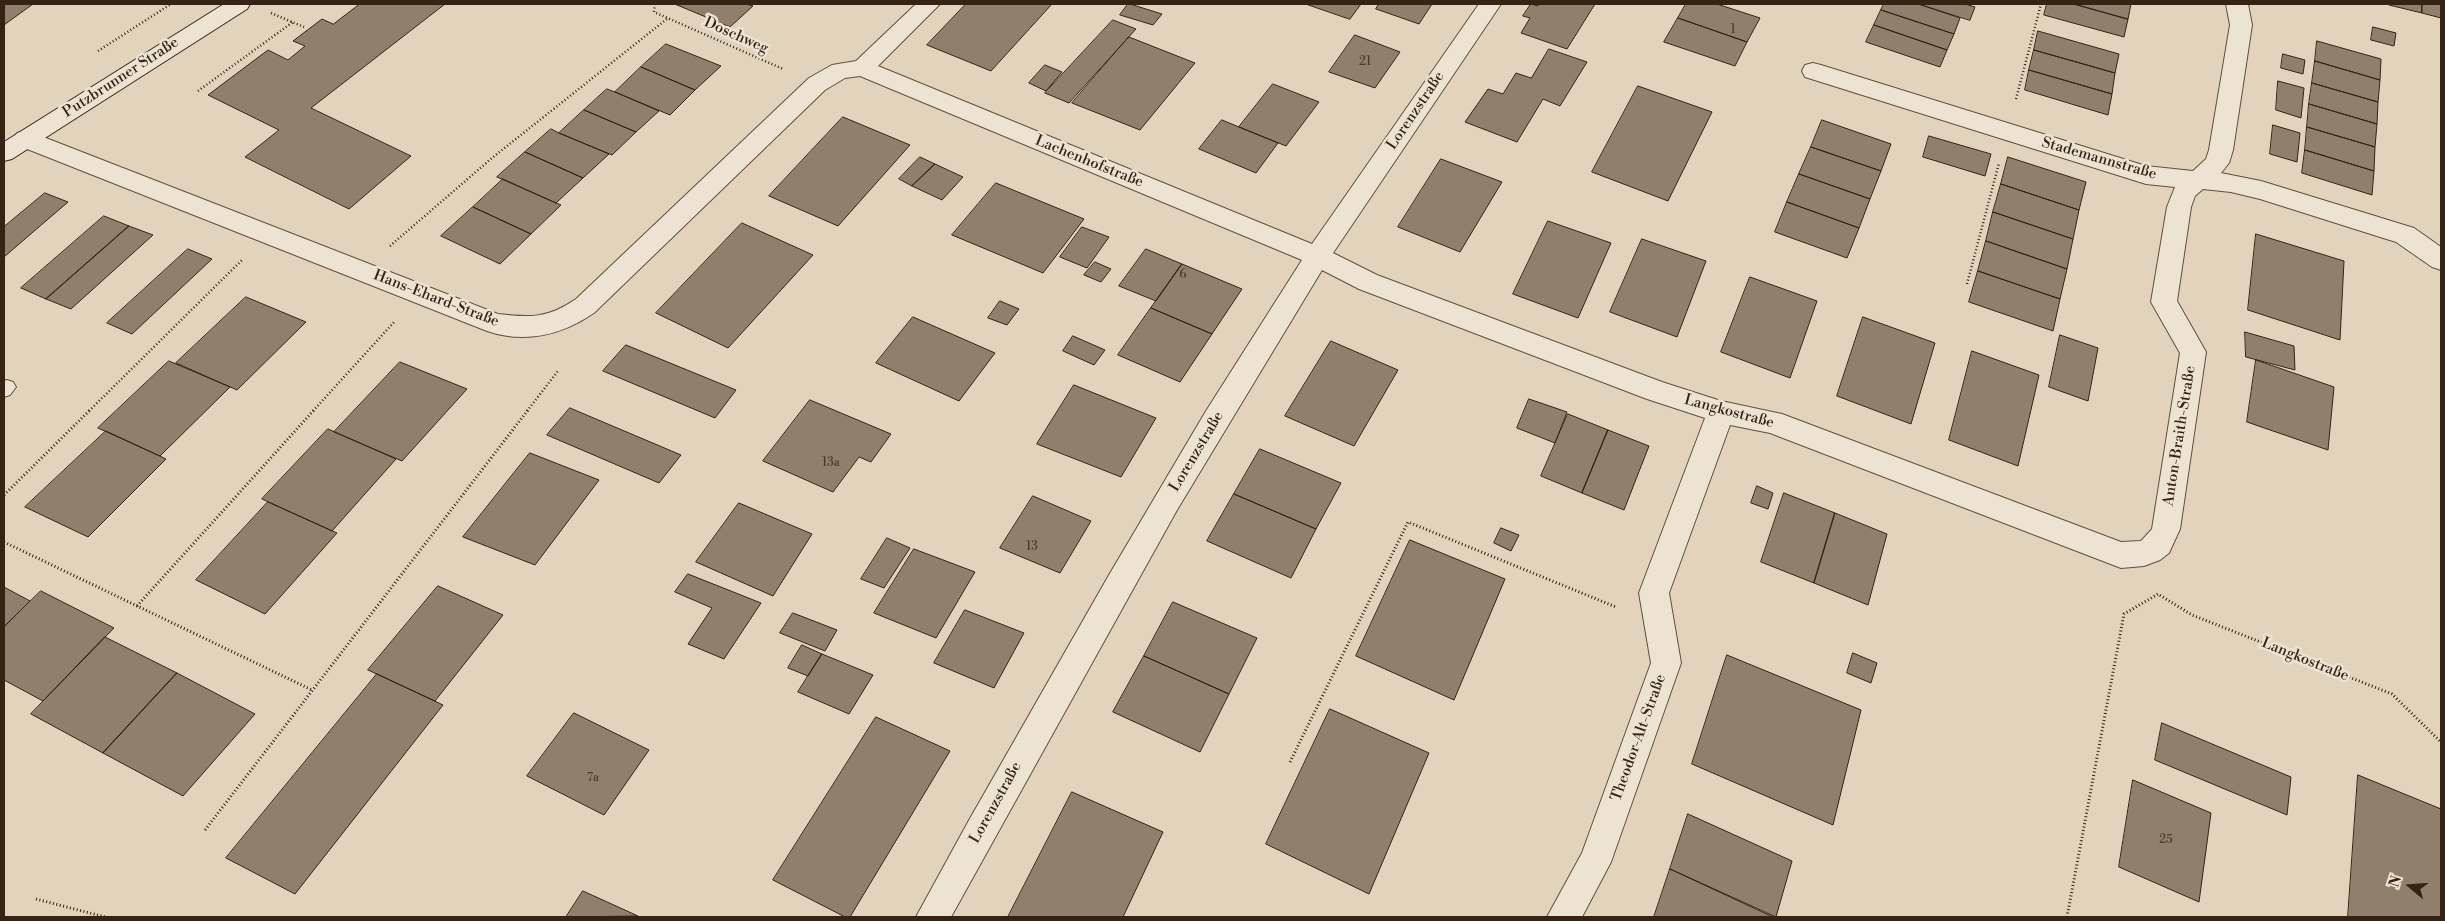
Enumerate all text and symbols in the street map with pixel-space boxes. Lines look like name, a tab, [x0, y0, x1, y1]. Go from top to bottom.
street label: Doschweg	[701, 14, 771, 58]
house number: 1	[1730, 23, 1736, 37]
street label: Putzbrunner Straße	[60, 34, 182, 122]
house number: 21	[1359, 55, 1371, 69]
street label: Lorenzstraße	[1383, 68, 1449, 154]
street label: Lachenhofstraße	[1032, 132, 1146, 192]
street label: Stademannstraße	[2040, 134, 2158, 184]
street label: Hans-Ehard-Straße	[371, 267, 501, 331]
house number: 6	[1179, 268, 1187, 282]
street label: Anton-Braith-Straße	[2160, 365, 2200, 507]
street label: Langkostraße	[1682, 391, 1776, 433]
street label: Lorenzstraße	[1166, 409, 1228, 495]
house number: 13a	[822, 456, 840, 470]
house number: 13	[1026, 540, 1038, 554]
street label: Langkostraße	[2259, 634, 2351, 686]
street label: Theodor-Alt-Straße	[1608, 672, 1670, 804]
street label: Lorenzstraße	[966, 759, 1026, 847]
house number: 7a	[587, 771, 599, 785]
house number: 25	[2159, 833, 2173, 847]
north arrow	[2385, 861, 2435, 911]
text: N	[2385, 873, 2406, 889]

